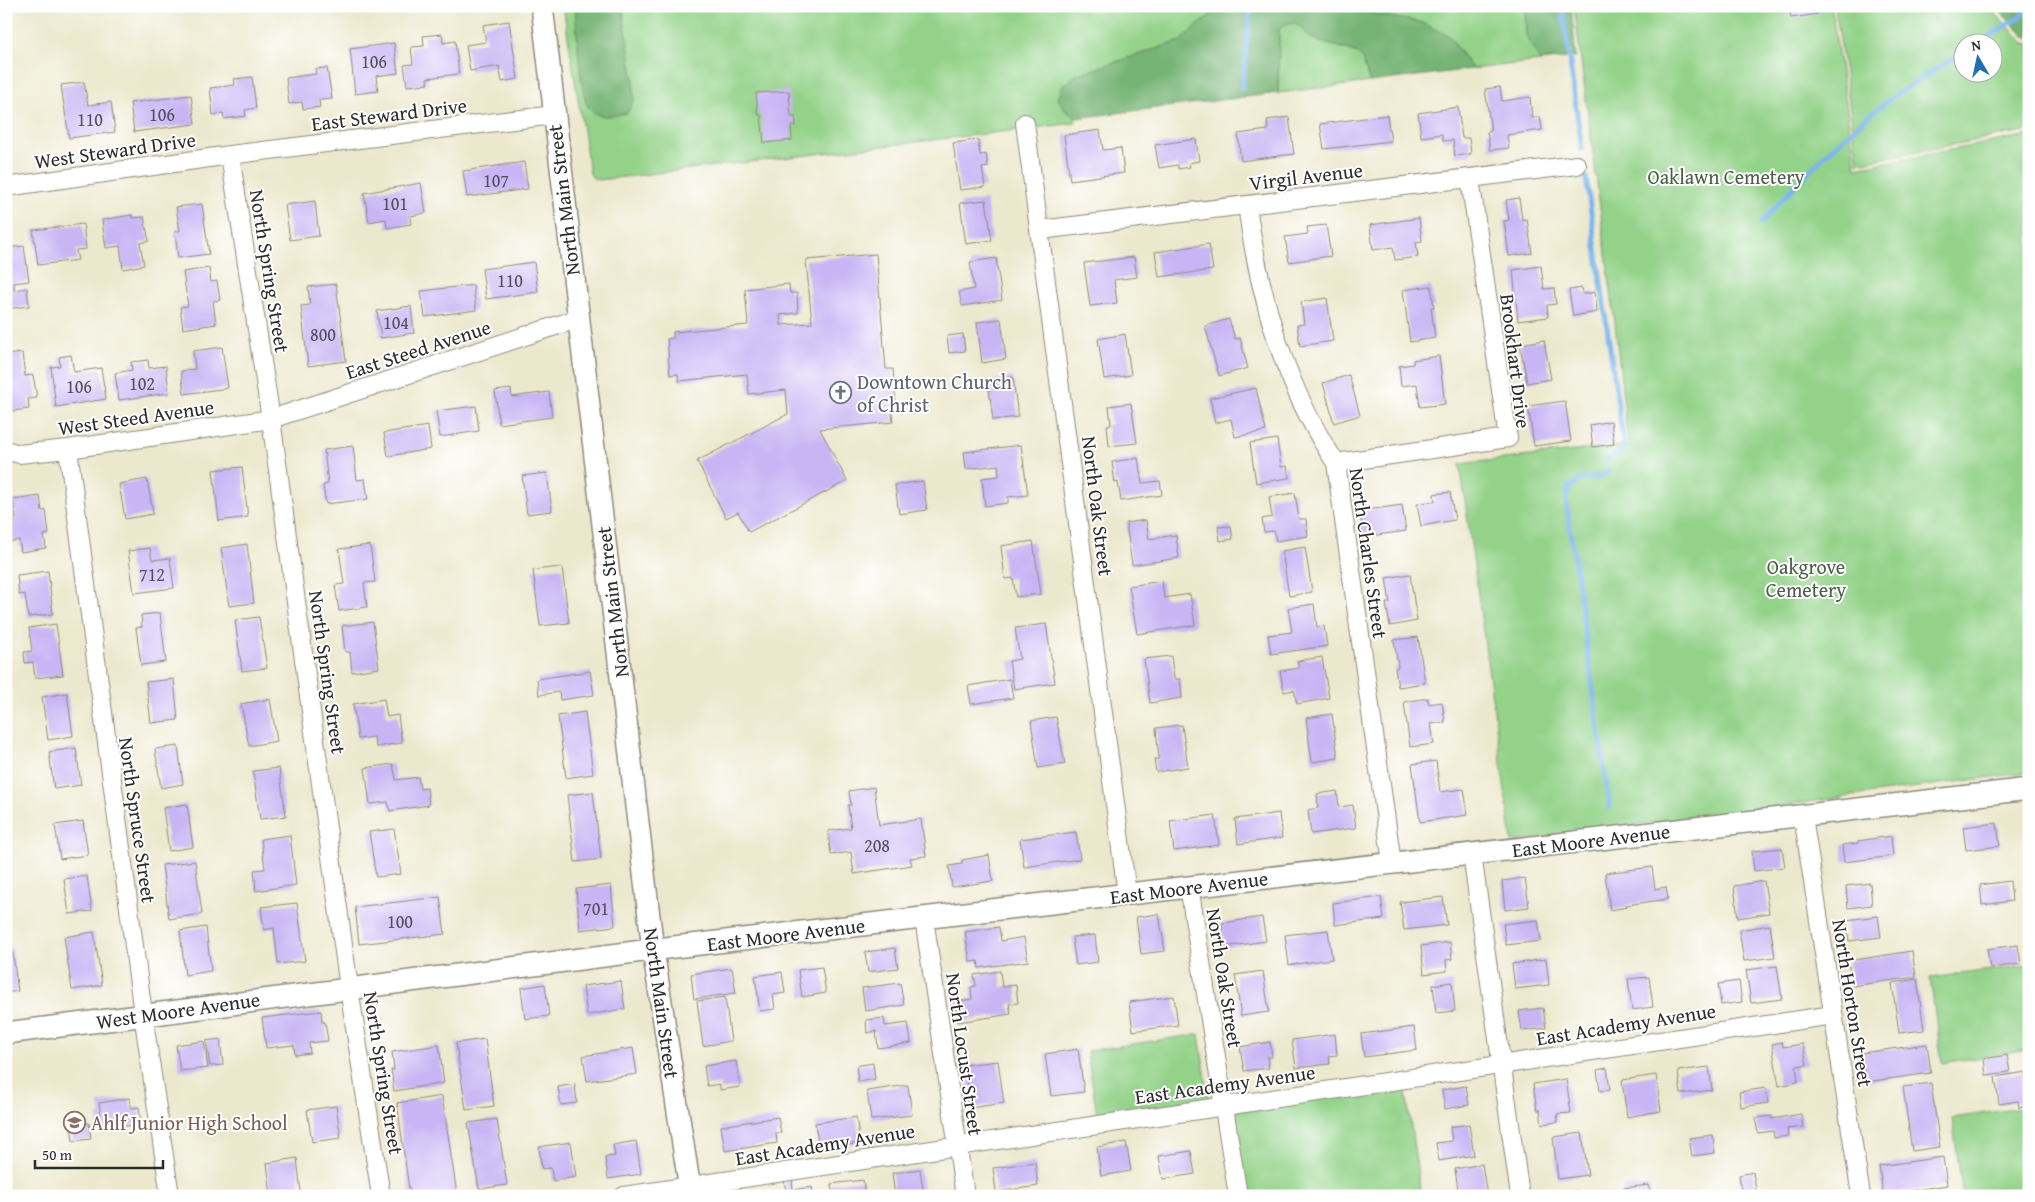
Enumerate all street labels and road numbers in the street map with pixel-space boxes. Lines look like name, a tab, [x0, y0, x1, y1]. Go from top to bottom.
street label: East Steward Drive	[310, 90, 468, 138]
street label: North Main Street	[539, 123, 587, 277]
street label: West Steward Drive	[32, 124, 198, 176]
street label: Virgil Avenue	[1248, 155, 1364, 197]
street label: North Spring Street	[243, 187, 297, 355]
street label: Brookhart Drive	[1493, 292, 1539, 430]
street label: East Steed Avenue	[342, 312, 494, 386]
street label: West Steed Avenue	[56, 392, 216, 442]
street label: North Oak Street	[1075, 434, 1121, 578]
street label: North Charles Street	[1343, 466, 1395, 640]
street label: North Main Street	[588, 525, 636, 679]
street label: North Spring Street	[302, 588, 354, 756]
street label: North Spruce Street	[112, 735, 164, 905]
street label: East Moore Avenue	[1510, 816, 1672, 864]
street label: East Moore Avenue	[1108, 863, 1270, 911]
street label: North Oak Street	[1200, 906, 1250, 1050]
street label: East Moore Avenue	[705, 910, 867, 958]
street label: North Horton Street	[1825, 917, 1881, 1089]
street label: North Main Street	[637, 926, 687, 1080]
street label: North Locust Street	[939, 971, 991, 1137]
street label: West Moore Avenue	[94, 984, 262, 1036]
street label: North Spring Street	[357, 989, 411, 1157]
street label: East Academy Avenue	[1534, 995, 1718, 1053]
street label: East Academy Avenue	[1133, 1057, 1317, 1111]
street label: East Academy Avenue	[733, 1115, 917, 1173]

